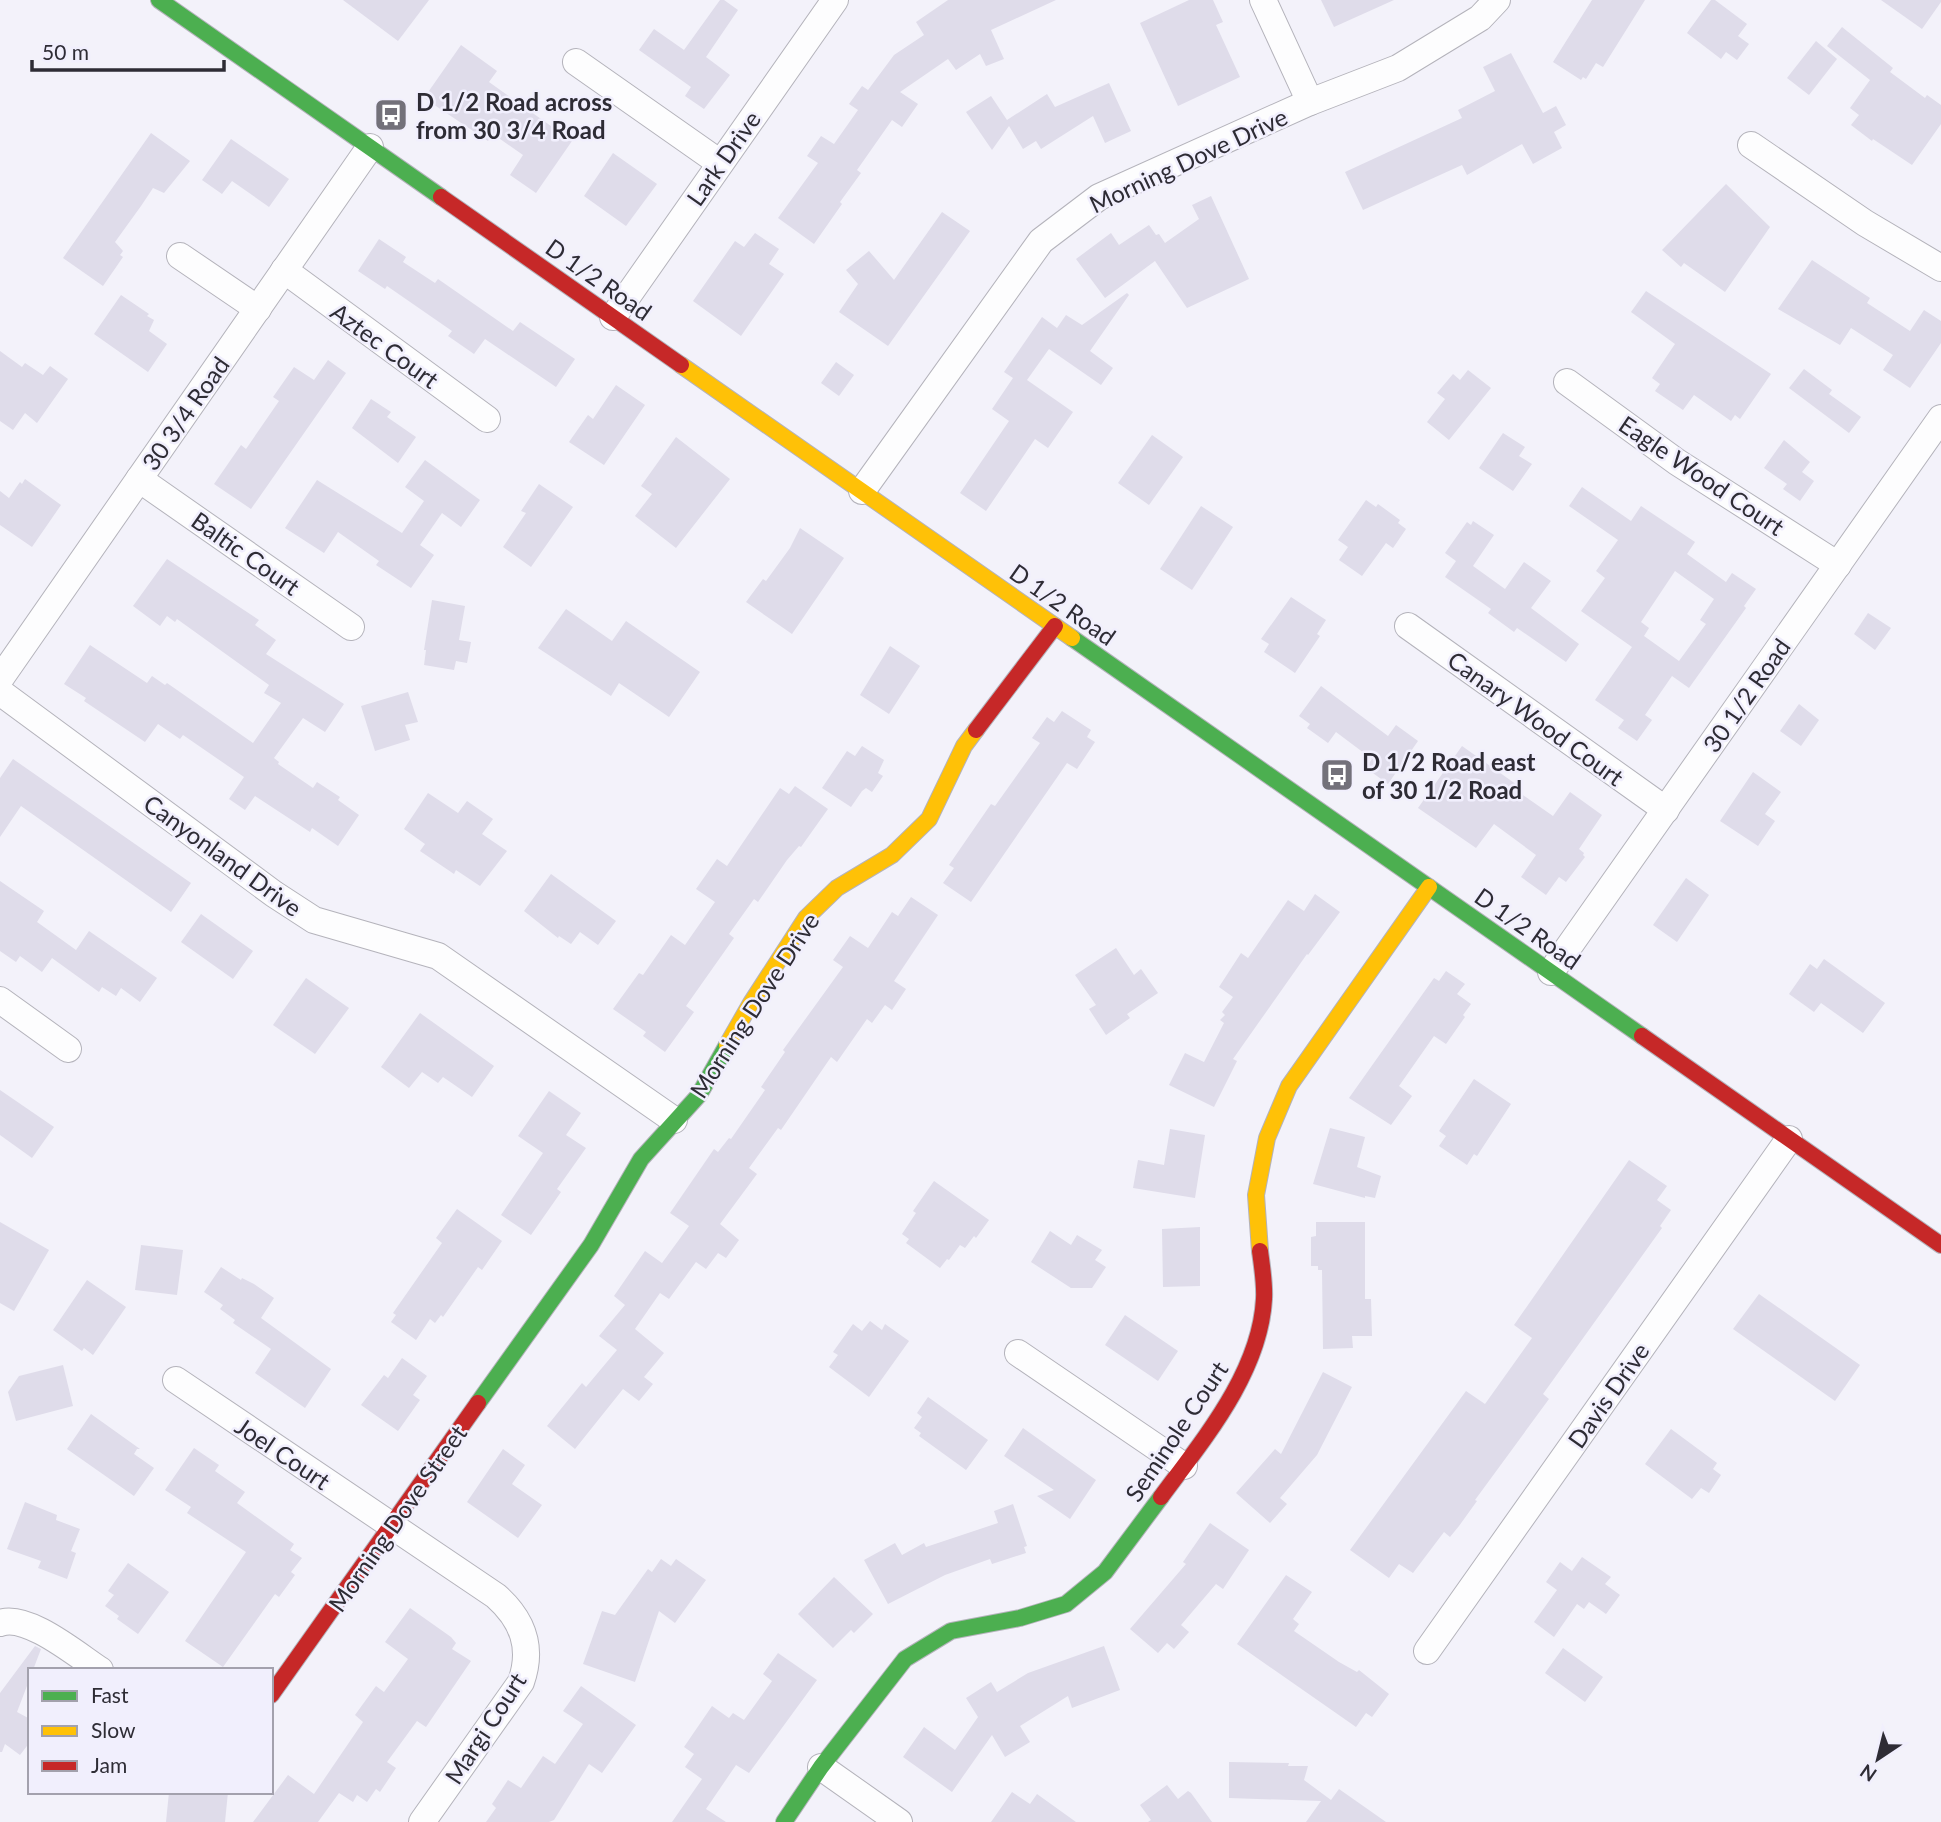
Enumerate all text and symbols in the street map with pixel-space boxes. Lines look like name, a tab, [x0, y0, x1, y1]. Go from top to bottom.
scale bar	[32, 28, 224, 72]
text: 50 m	[42, 39, 89, 64]
place label: D 1/2 Road across from 30 3/4 Road	[416, 87, 612, 144]
bus stop icon: D 1/2 Road across from 30 3/4 Road	[372, 96, 410, 134]
street label: Morning Dove Drive	[1085, 101, 1291, 219]
street label: Lark Drive	[680, 105, 766, 211]
street label: D 1/2 Road	[541, 232, 657, 326]
street label: Aztec Court	[325, 296, 445, 394]
street label: 30 3/4 Road	[135, 351, 235, 475]
street label: Eagle Wood Court	[1614, 409, 1790, 541]
street label: Baltic Court	[186, 505, 306, 601]
street label: D 1/2 Road	[1005, 557, 1121, 651]
street label: 30 1/2 Road	[1696, 633, 1796, 757]
street label: Canary Wood Court	[1443, 645, 1630, 792]
place label: D 1/2 Road east of 30 1/2 Road	[1362, 747, 1536, 804]
bus stop icon: D 1/2 Road east of 30 1/2 Road	[1318, 756, 1356, 794]
street label: Canyonland Drive	[138, 788, 308, 922]
street label: D 1/2 Road	[1470, 881, 1586, 975]
street label: Morning Dove Drive	[683, 907, 825, 1103]
street label: Davis Drive	[1561, 1337, 1655, 1453]
street label: Seminole Court	[1118, 1355, 1234, 1507]
street label: Joel Court	[230, 1411, 336, 1495]
street label: Morning Dove Street	[322, 1419, 472, 1617]
street label: Margi Court	[438, 1667, 532, 1789]
legend	[28, 1668, 273, 1794]
text: Fast	[91, 1682, 129, 1707]
text: Slow	[91, 1717, 136, 1742]
north arrow	[1843, 1724, 1913, 1794]
text: Jam	[91, 1752, 127, 1777]
text: N	[1855, 1760, 1881, 1787]

